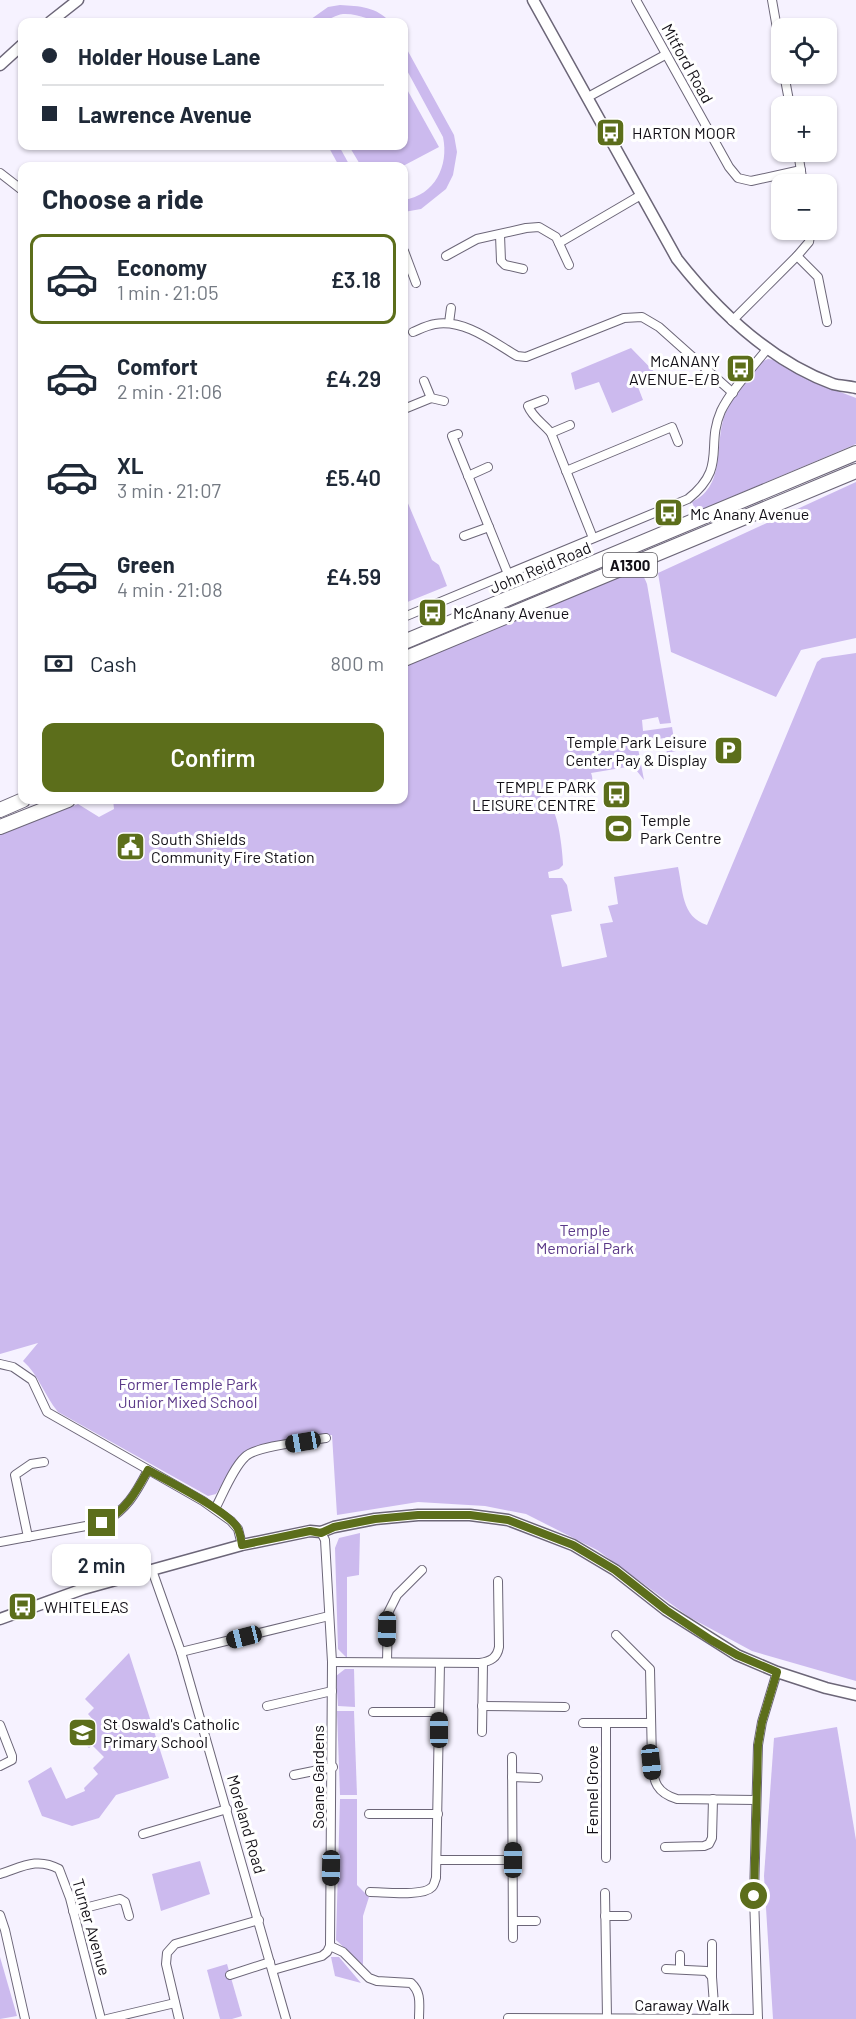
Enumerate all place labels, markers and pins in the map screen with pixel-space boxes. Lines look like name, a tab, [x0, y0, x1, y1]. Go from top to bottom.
bus stop icon: HARTON MOOR	[595, 116, 627, 148]
place label: HARTON MOOR	[632, 123, 736, 142]
place label: McANANY AVENUE-E/B	[629, 351, 720, 388]
bus stop icon: McANANY AVENUE-E/B	[725, 353, 757, 385]
bus stop icon: Mc Anany Avenue	[653, 497, 685, 529]
place label: Mc Anany Avenue	[690, 504, 809, 523]
bus stop icon: McAnany Avenue	[416, 596, 448, 628]
place label: McAnany Avenue	[453, 603, 569, 622]
place label: Temple Park Leisure Center Pay & Display	[566, 732, 708, 769]
parking icon: Temple Park Leisure Center Pay & Display	[712, 734, 744, 766]
place label: TEMPLE PARK LEISURE CENTRE	[472, 777, 596, 814]
bus stop icon: TEMPLE PARK LEISURE CENTRE	[601, 779, 633, 811]
place label: Temple Park Centre	[640, 810, 722, 847]
sports icon: Temple Park Centre	[603, 812, 635, 844]
place label: South Shields Community Fire Station	[151, 829, 315, 866]
public building icon: South Shields Community Fire Station	[114, 831, 146, 863]
bus stop icon: WHITELEAS	[7, 1590, 39, 1622]
place label: WHITELEAS	[44, 1597, 129, 1616]
place label: St Oswald's Catholic Primary School	[103, 1714, 240, 1751]
school or university icon: St Oswald's Catholic Primary School	[66, 1716, 98, 1748]

